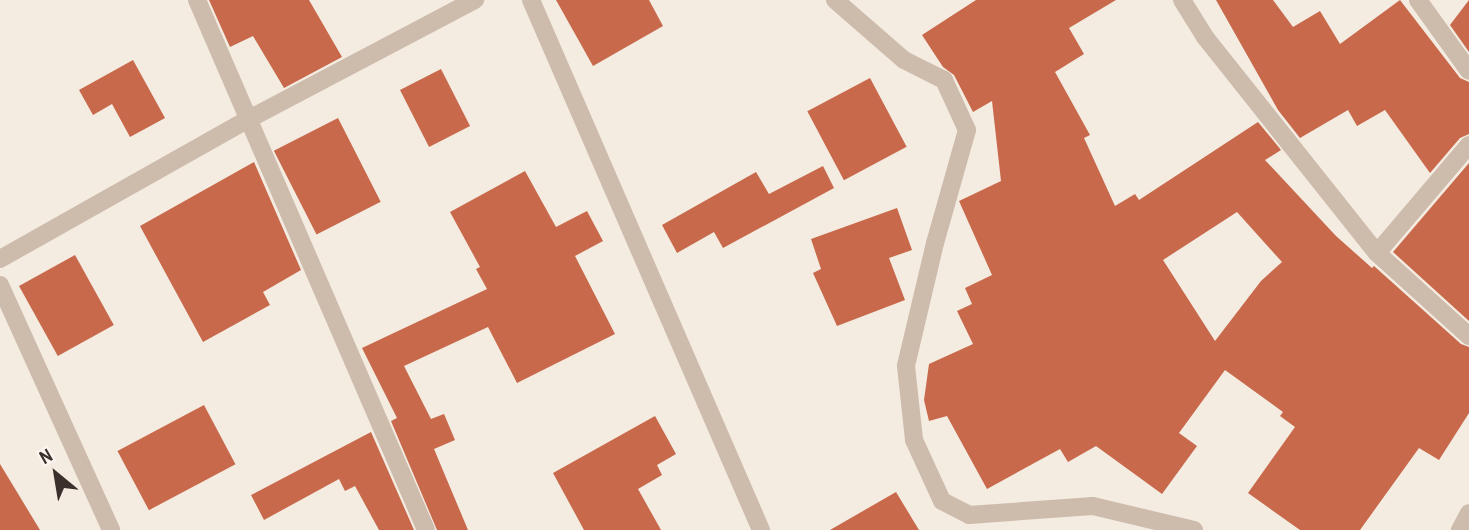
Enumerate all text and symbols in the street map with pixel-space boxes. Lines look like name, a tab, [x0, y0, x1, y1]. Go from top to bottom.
north arrow	[21, 439, 91, 509]
text: N	[34, 442, 57, 470]

